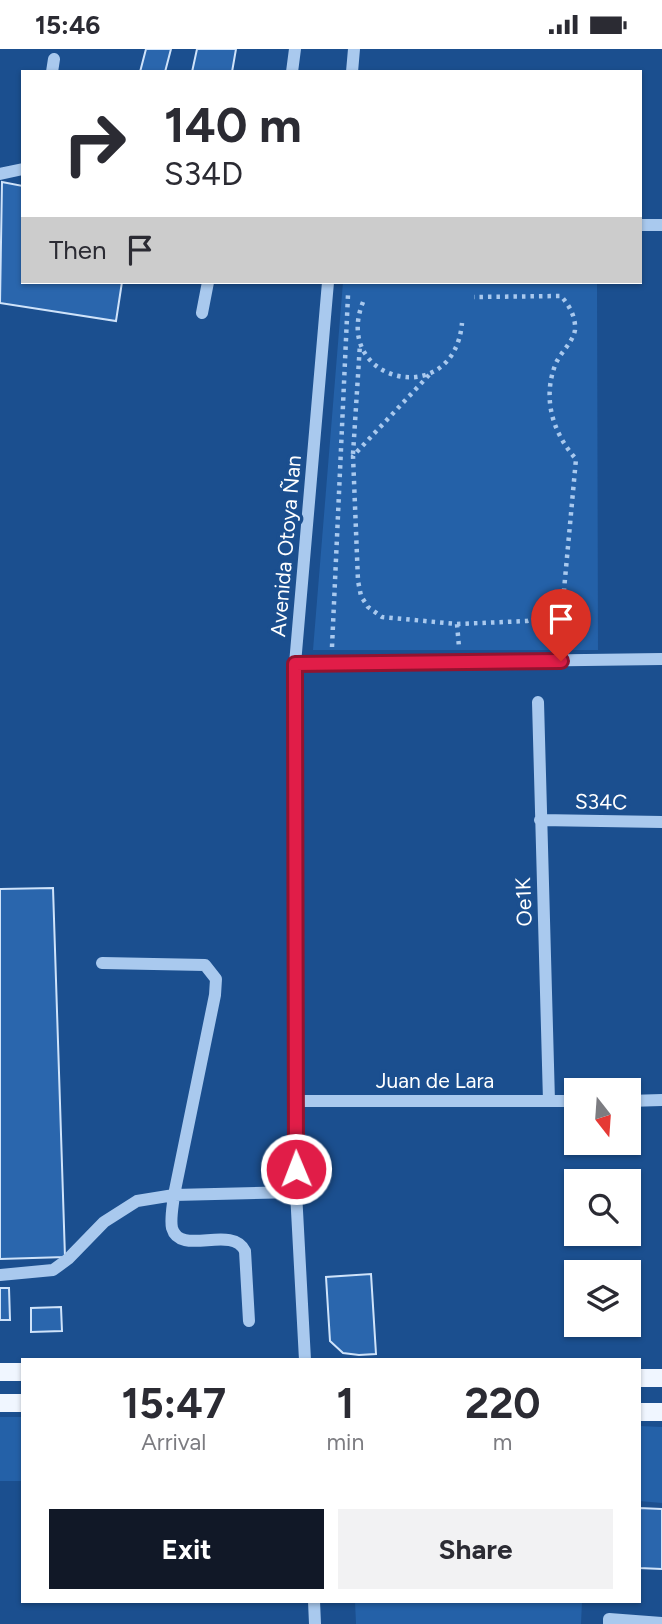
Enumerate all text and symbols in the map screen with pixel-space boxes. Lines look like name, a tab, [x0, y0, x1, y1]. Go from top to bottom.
text: 15:46	[35, 9, 100, 41]
text: 140 m	[164, 95, 302, 154]
icon: right	[49, 98, 140, 189]
text: S34D	[164, 155, 243, 193]
icon: arrive	[121, 231, 159, 269]
text: Then	[49, 234, 107, 266]
street label: Avenida Otoya Ñan	[265, 454, 306, 638]
pin	[531, 589, 591, 661]
icon: arrive	[542, 600, 580, 638]
street label: S34C	[575, 789, 627, 814]
street label: Oe1K	[510, 877, 537, 927]
street label: Juan de Lara	[376, 1068, 494, 1093]
north arrow	[564, 1078, 640, 1155]
map controls	[564, 1078, 641, 1337]
position arrow	[259, 1132, 333, 1206]
button: search	[564, 1169, 641, 1246]
button: layers	[564, 1260, 641, 1337]
text: 15:47	[121, 1378, 226, 1429]
text: 1	[337, 1378, 354, 1429]
text: 220	[465, 1378, 541, 1429]
text: Arrival	[141, 1428, 206, 1456]
text: min	[327, 1428, 364, 1456]
text: m	[493, 1428, 512, 1456]
button: Exit	[49, 1509, 324, 1589]
button: Share	[338, 1509, 613, 1589]

